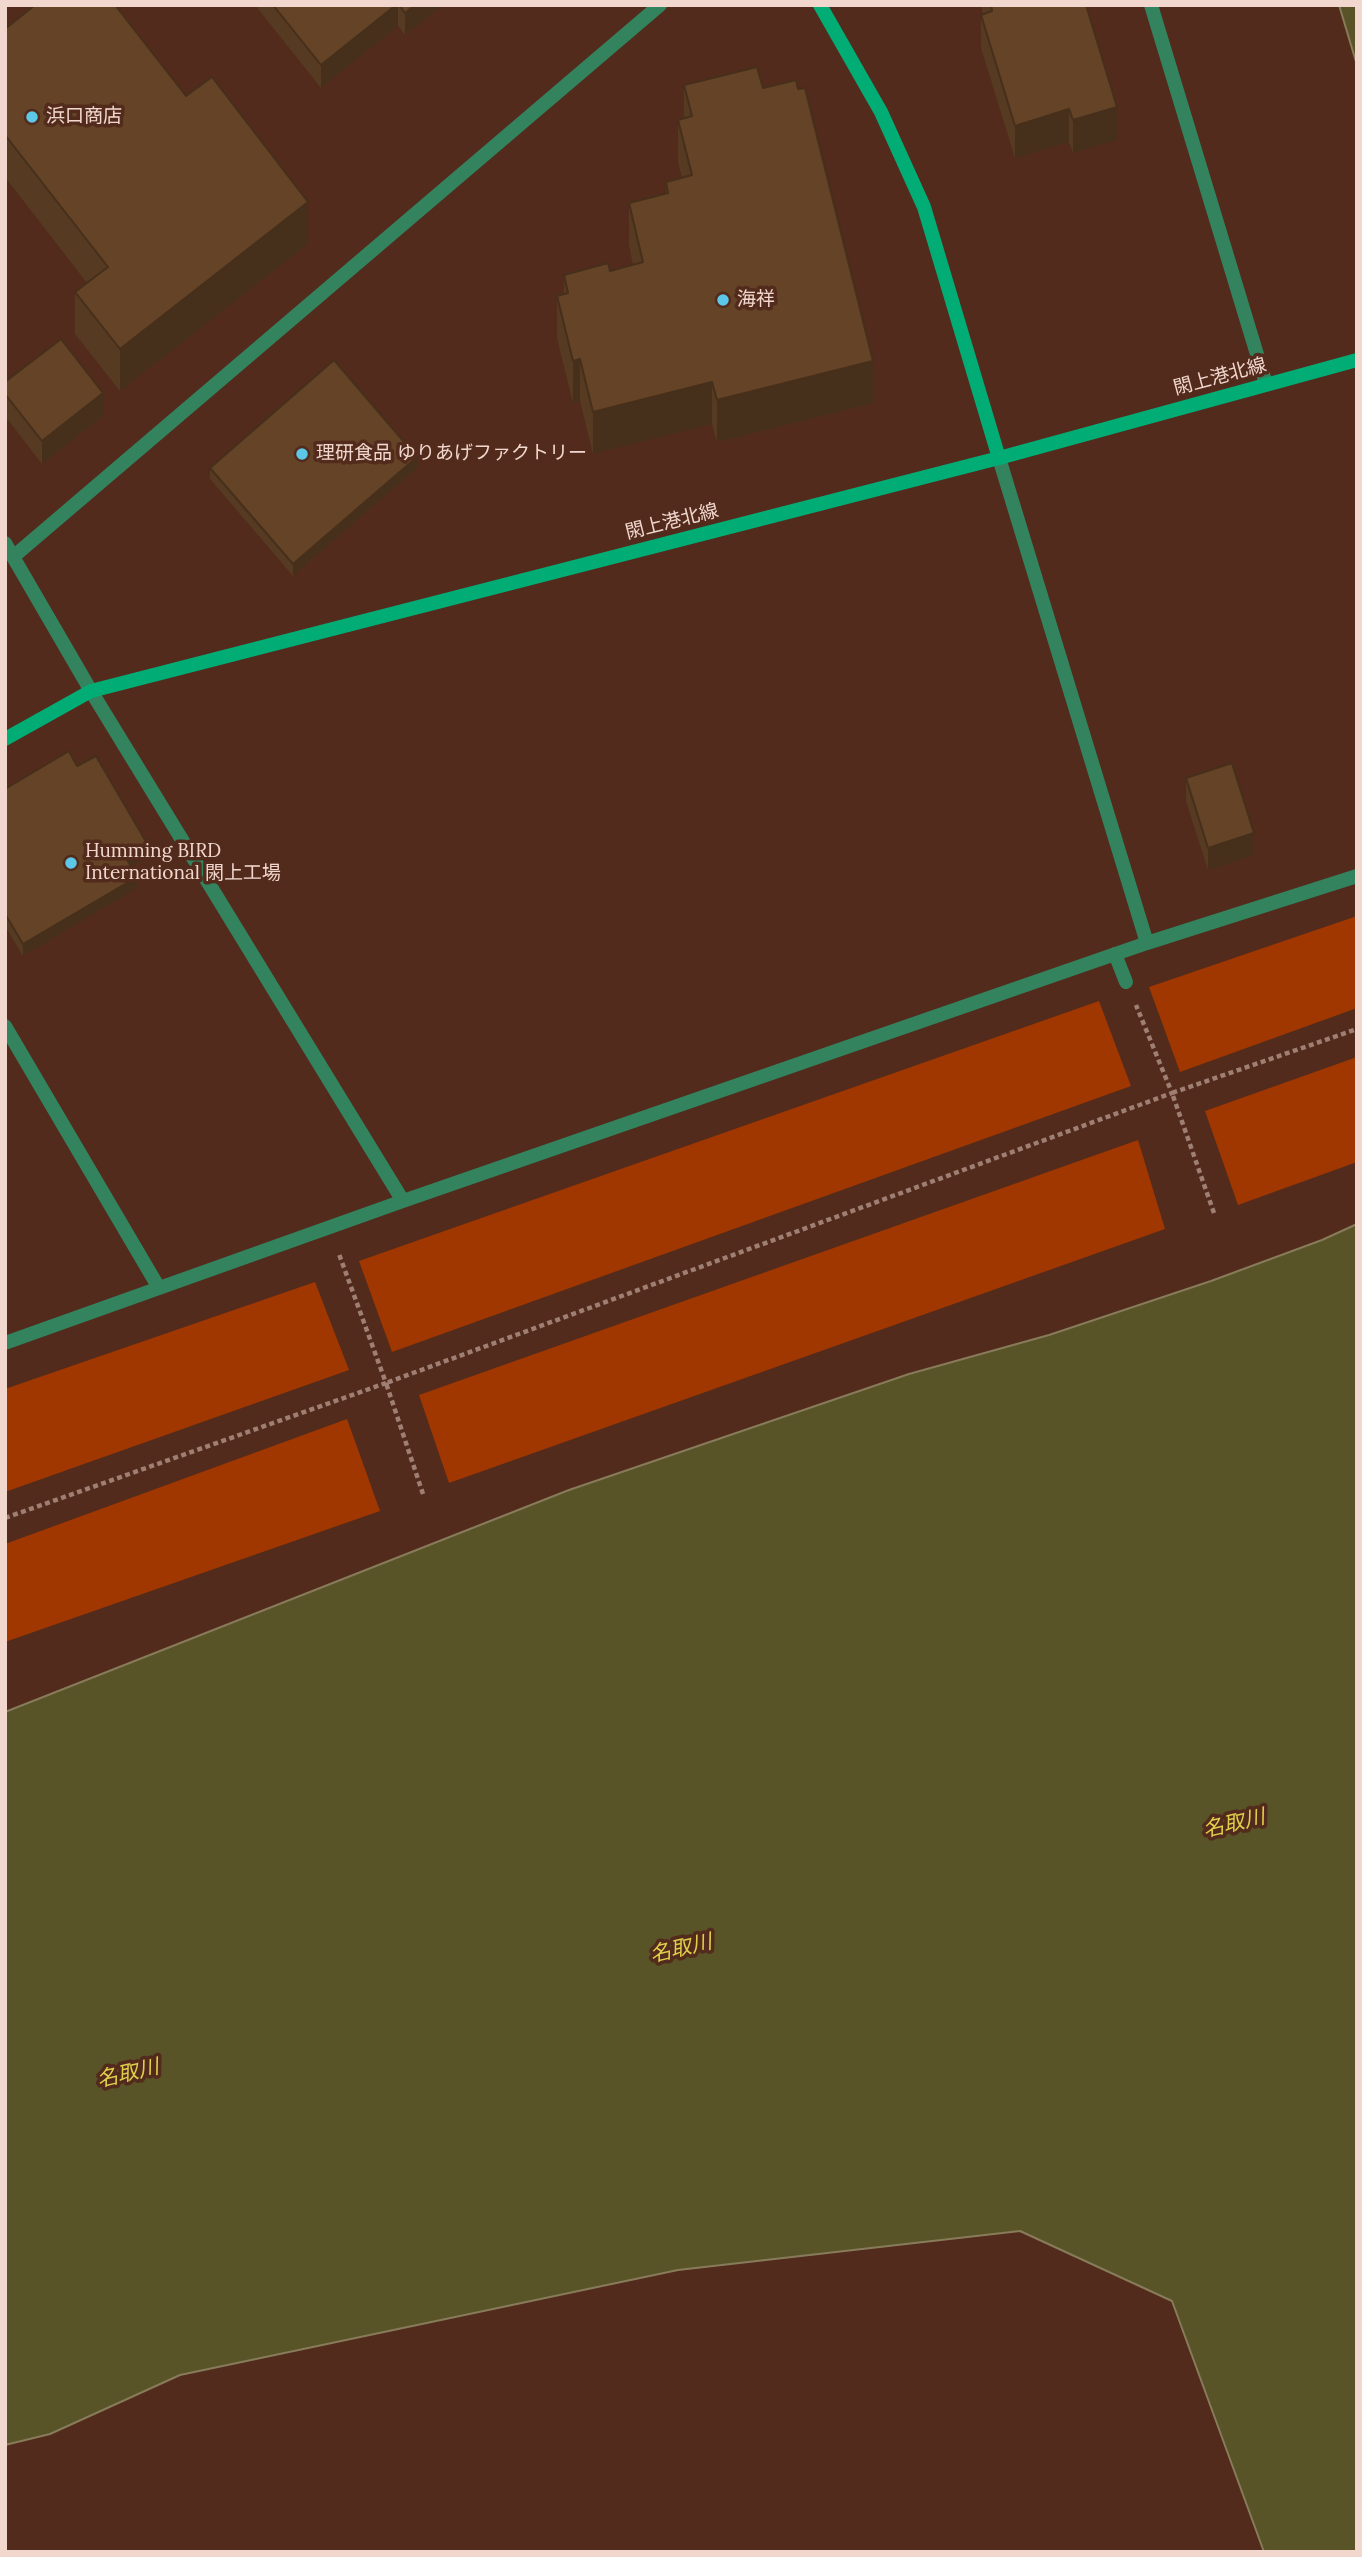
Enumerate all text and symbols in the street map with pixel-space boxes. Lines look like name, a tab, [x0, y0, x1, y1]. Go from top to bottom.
place label: 浜口商店	[46, 106, 122, 128]
marker: 浜口商店	[24, 109, 40, 125]
place label: 海祥	[737, 289, 775, 311]
marker: 海祥	[715, 292, 731, 308]
street label: 閖上港北線	[1171, 354, 1269, 400]
place label: 理研食品 ゆりあげファクトリー	[316, 443, 587, 465]
marker: 理研食品 ゆりあげファクトリー	[294, 446, 310, 462]
street label: 閖上港北線	[623, 499, 721, 545]
place label: Humming BIRD International 閖上工場	[85, 841, 281, 885]
marker: Humming BIRD International 閖上工場	[63, 855, 79, 871]
water label: 名取川	[1200, 1805, 1268, 1843]
water label: 名取川	[647, 1930, 715, 1968]
water label: 名取川	[94, 2055, 162, 2093]

